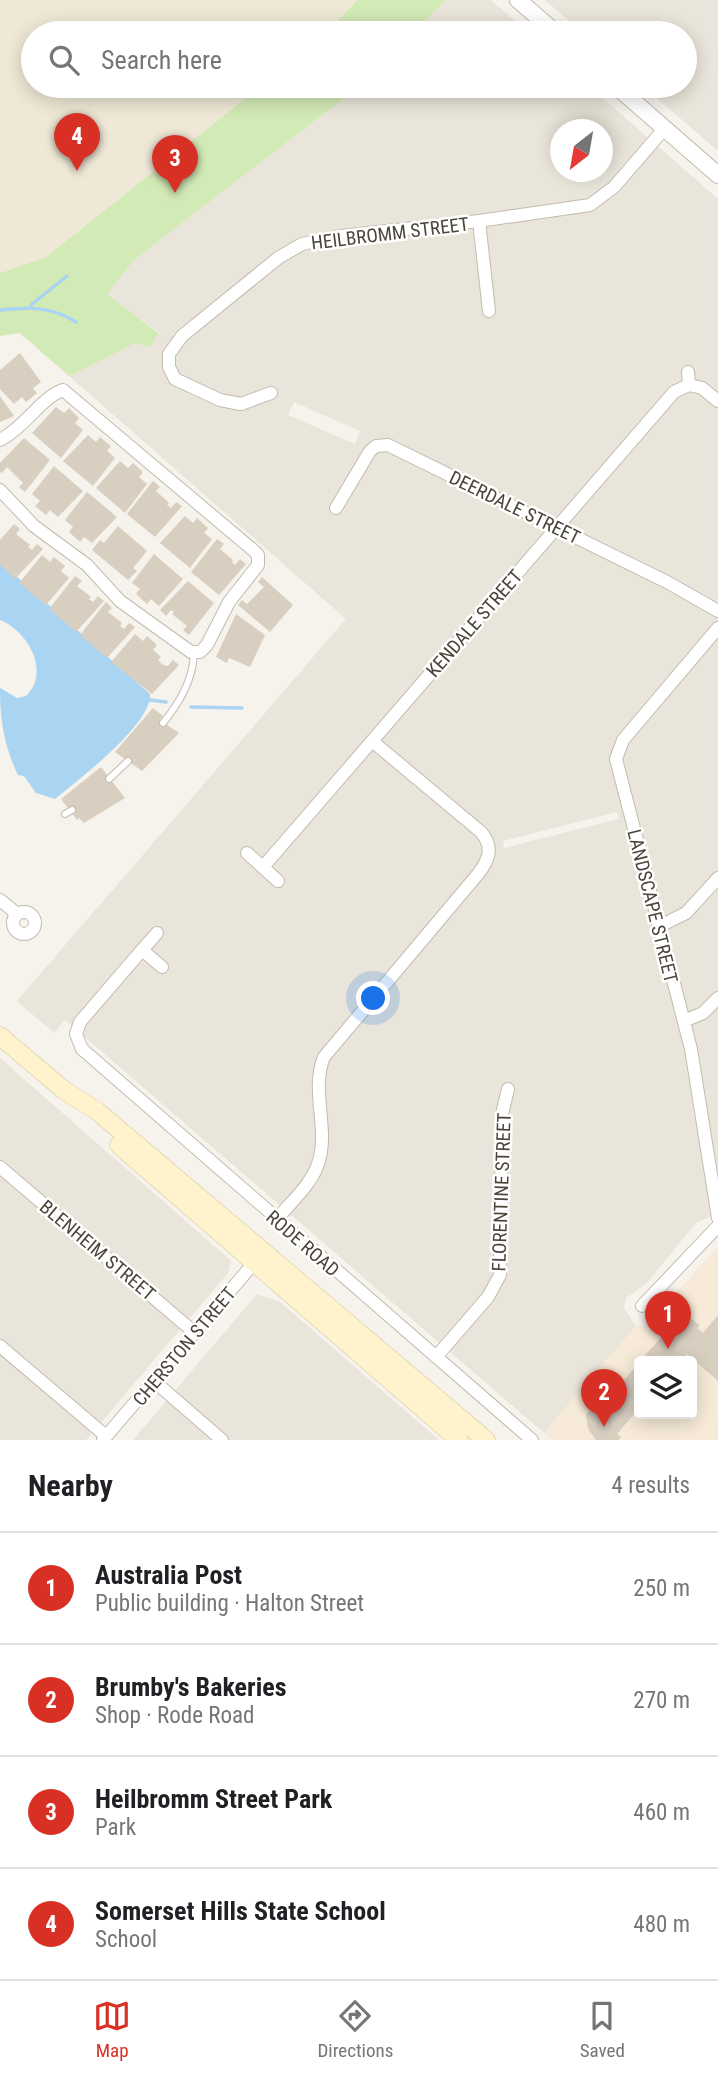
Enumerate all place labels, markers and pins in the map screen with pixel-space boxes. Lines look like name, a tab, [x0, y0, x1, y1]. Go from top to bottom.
pin: 4	[54, 113, 100, 171]
pin: 3	[152, 135, 198, 193]
pin: 1	[645, 1291, 691, 1349]
pin: 2	[581, 1369, 627, 1427]

